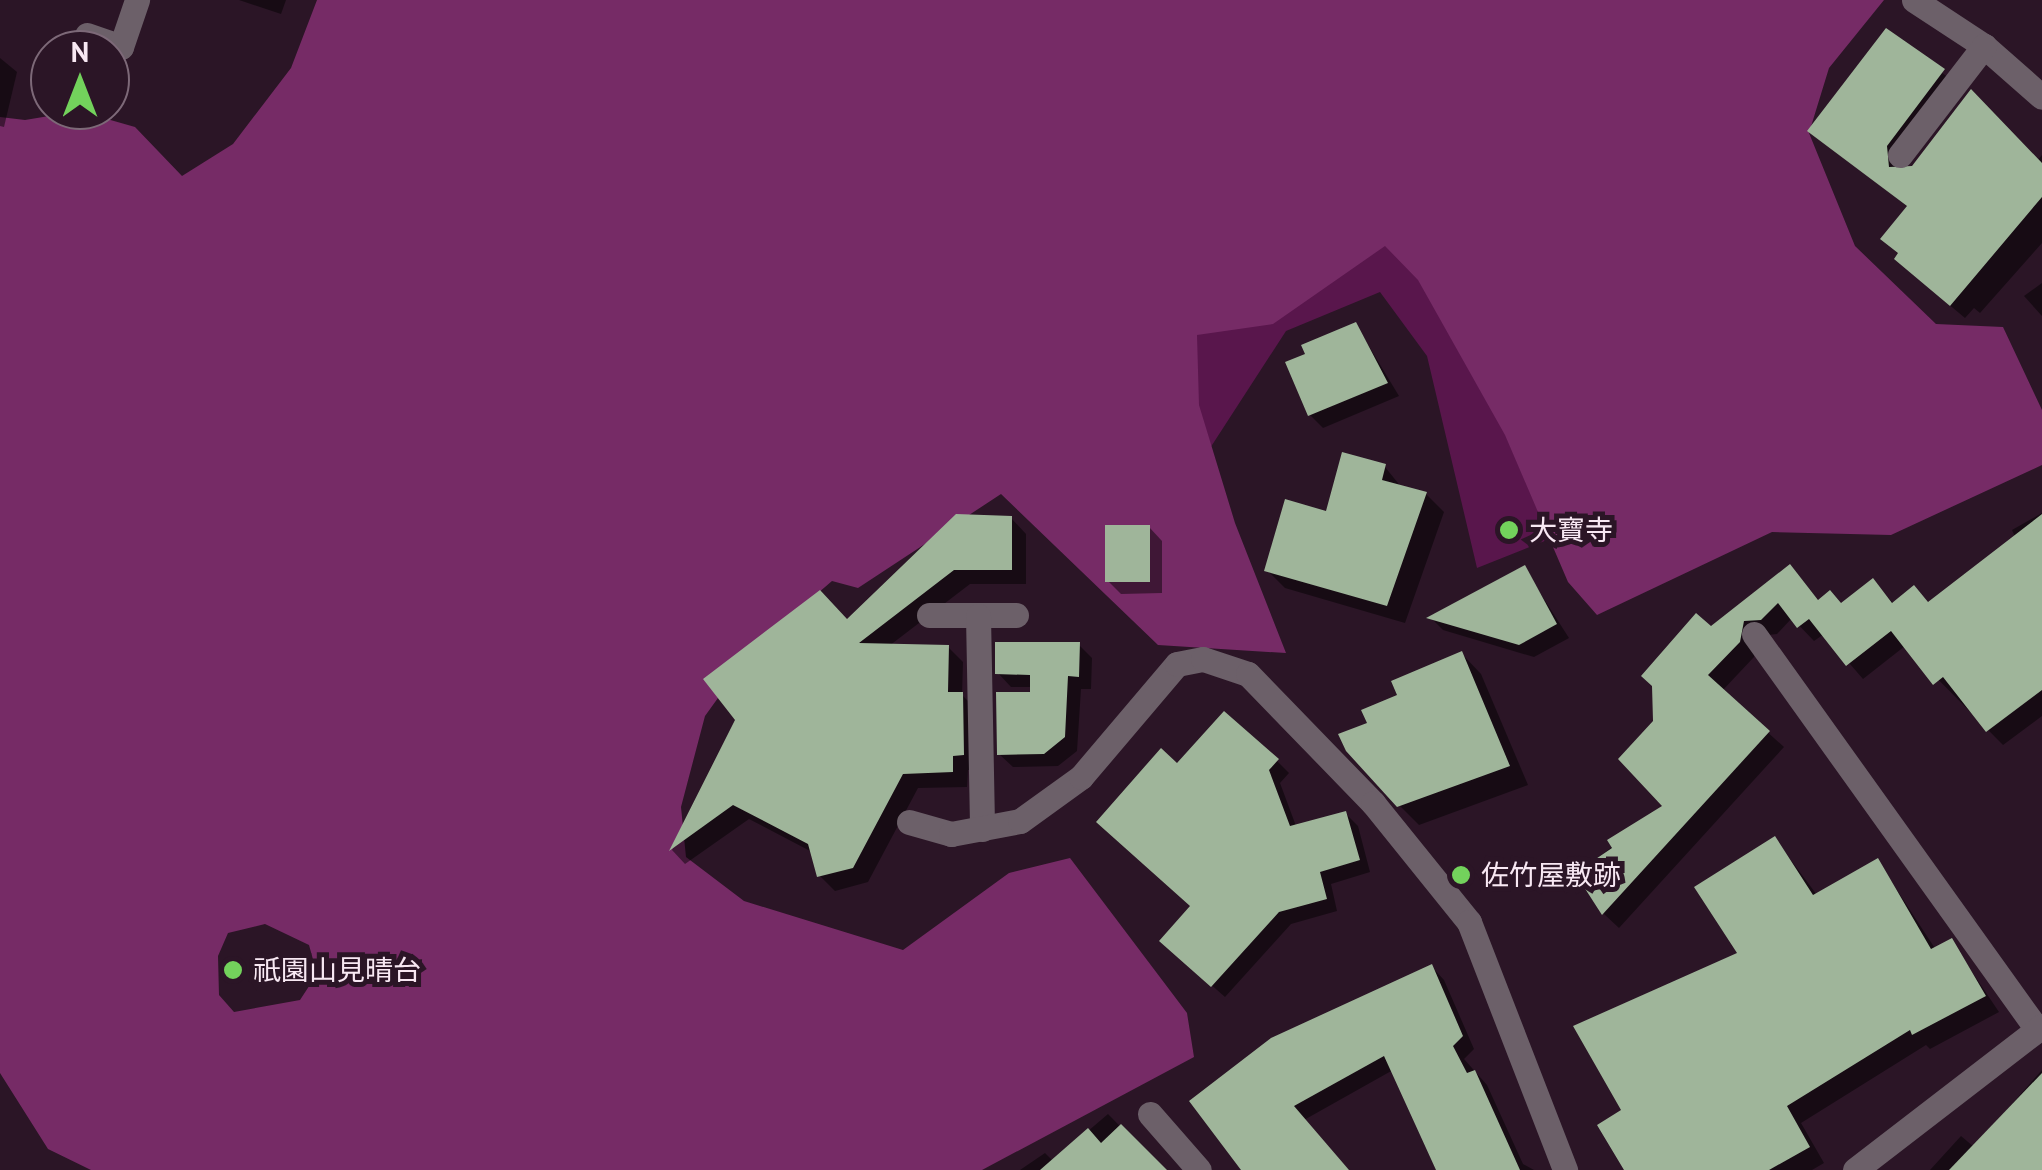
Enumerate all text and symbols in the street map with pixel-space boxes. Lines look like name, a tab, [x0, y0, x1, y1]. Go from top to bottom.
north arrow	[30, 30, 130, 130]
text: N	[71, 33, 89, 70]
place label: 大寶寺	[1529, 513, 1613, 547]
marker: 大寶寺	[1498, 519, 1520, 541]
place label: 佐竹屋敷跡	[1481, 858, 1621, 892]
marker: 佐竹屋敷跡	[1450, 864, 1472, 886]
place label: 祇園山見晴台	[253, 953, 421, 987]
marker: 祇園山見晴台	[222, 959, 244, 981]

